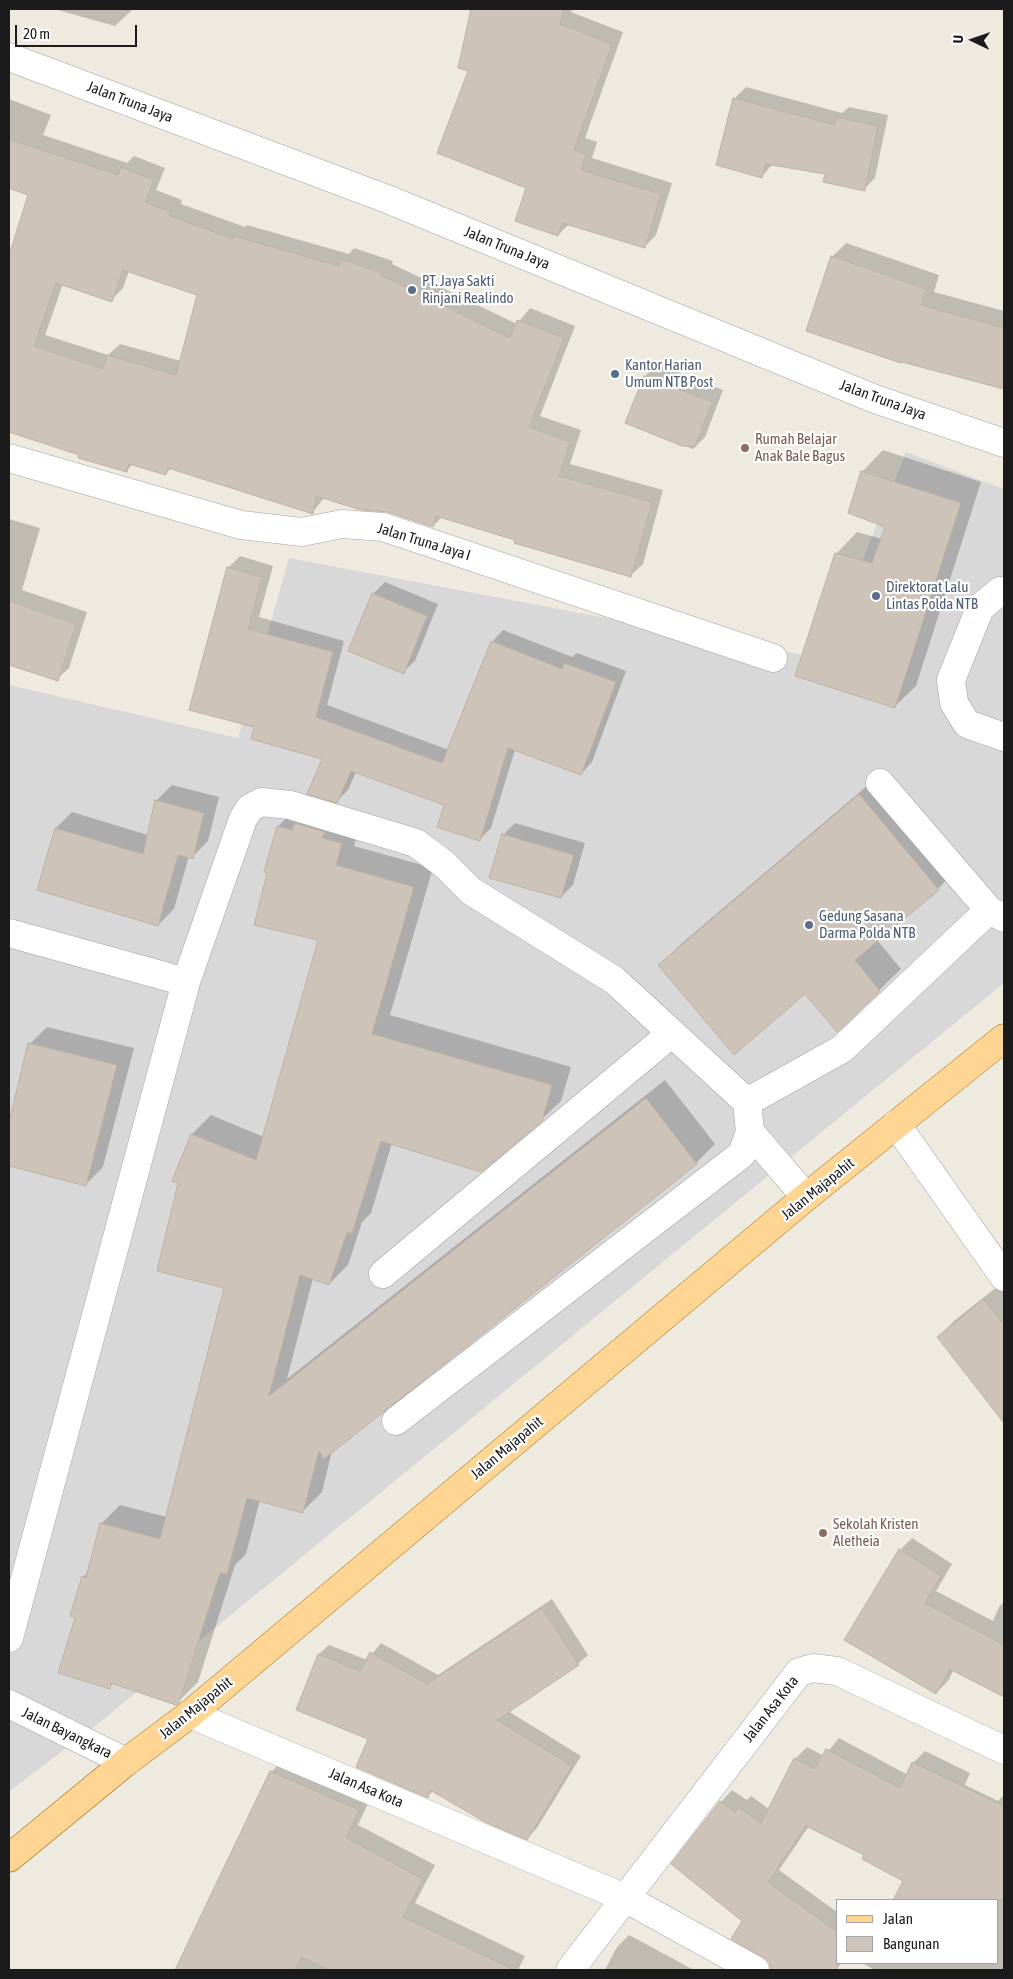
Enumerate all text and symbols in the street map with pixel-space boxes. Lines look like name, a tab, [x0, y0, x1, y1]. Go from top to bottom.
scale bar	[18, 15, 140, 47]
north arrow	[948, 15, 998, 65]
text: 20 m	[23, 25, 50, 42]
text: U	[950, 35, 966, 44]
street label: Jalan Truna Jaya	[85, 77, 175, 127]
street label: Jalan Truna Jaya	[462, 223, 552, 273]
place label: PT. Jaya Sakti Rinjani Realindo	[422, 272, 514, 307]
marker: PT. Jaya Sakti Rinjani Realindo	[406, 284, 418, 296]
place label: Kantor Harian Umum NTB Post	[625, 356, 713, 391]
marker: Kantor Harian Umum NTB Post	[609, 368, 621, 380]
street label: Jalan Truna Jaya	[837, 376, 929, 424]
place label: Rumah Belajar Anak Bale Bagus	[755, 430, 845, 465]
marker: Rumah Belajar Anak Bale Bagus	[739, 442, 751, 454]
street label: Jalan Truna Jaya I	[375, 519, 473, 565]
place label: Direktorat Lalu Lintas Polda NTB	[886, 578, 978, 613]
marker: Direktorat Lalu Lintas Polda NTB	[870, 590, 882, 602]
place label: Gedung Sasana Darma Polda NTB	[819, 907, 915, 942]
marker: Gedung Sasana Darma Polda NTB	[803, 919, 815, 931]
street label: Jalan Majapahit	[778, 1154, 858, 1224]
street label: Jalan Majapahit	[467, 1413, 547, 1483]
place label: Sekolah Kristen Aletheia	[833, 1515, 919, 1550]
marker: Sekolah Kristen Aletheia	[817, 1527, 829, 1539]
street label: Jalan Asa Kota	[740, 1672, 802, 1746]
street label: Jalan Majapahit	[156, 1673, 236, 1743]
street label: Jalan Bayangkara	[19, 1704, 115, 1762]
street label: Jalan Asa Kota	[326, 1764, 406, 1812]
legend	[836, 1899, 998, 1964]
text: Jalan	[883, 1910, 913, 1927]
text: Bangunan	[883, 1935, 940, 1952]

